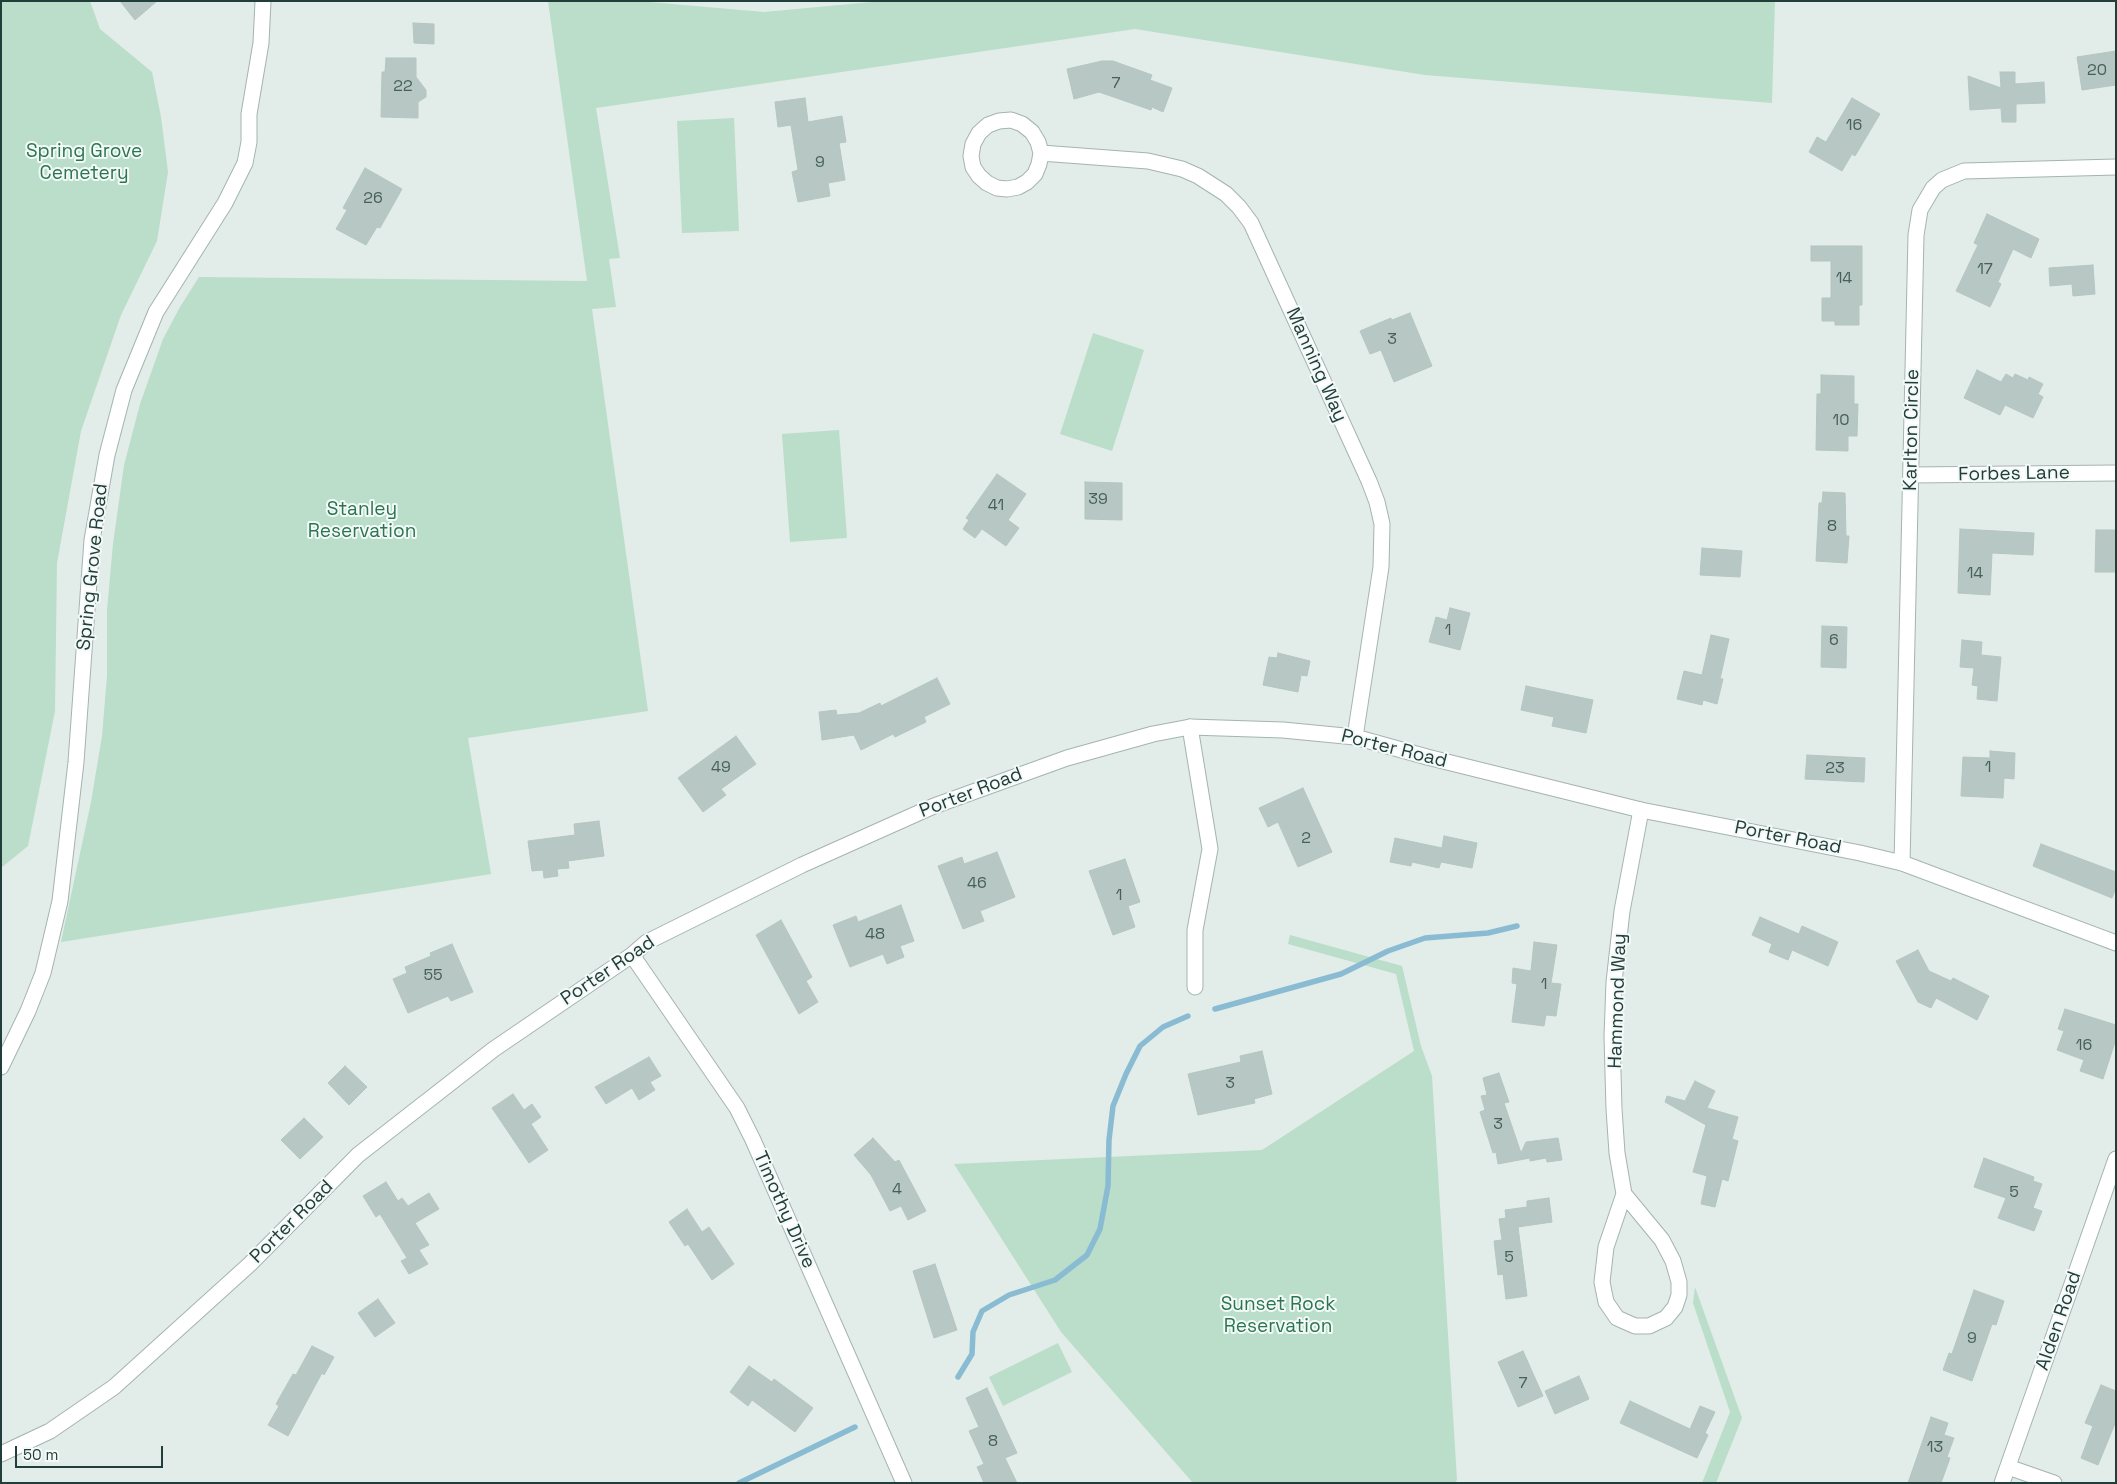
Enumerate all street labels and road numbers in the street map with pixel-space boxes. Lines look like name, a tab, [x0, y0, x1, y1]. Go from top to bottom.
street label: Manning Way	[1281, 304, 1351, 426]
street label: Karlton Circle	[1900, 369, 1924, 491]
street label: Forbes Lane	[1958, 462, 2070, 486]
street label: Spring Grove Road	[73, 482, 113, 652]
street label: Porter Road	[1339, 725, 1449, 773]
street label: Porter Road	[916, 763, 1026, 823]
street label: Porter Road	[1733, 816, 1843, 860]
street label: Porter Road	[557, 931, 659, 1011]
street label: Hammond Way	[1604, 933, 1632, 1069]
street label: Timothy Drive	[748, 1148, 820, 1272]
street label: Porter Road	[246, 1176, 338, 1268]
street label: Alden Road	[2031, 1268, 2087, 1374]

